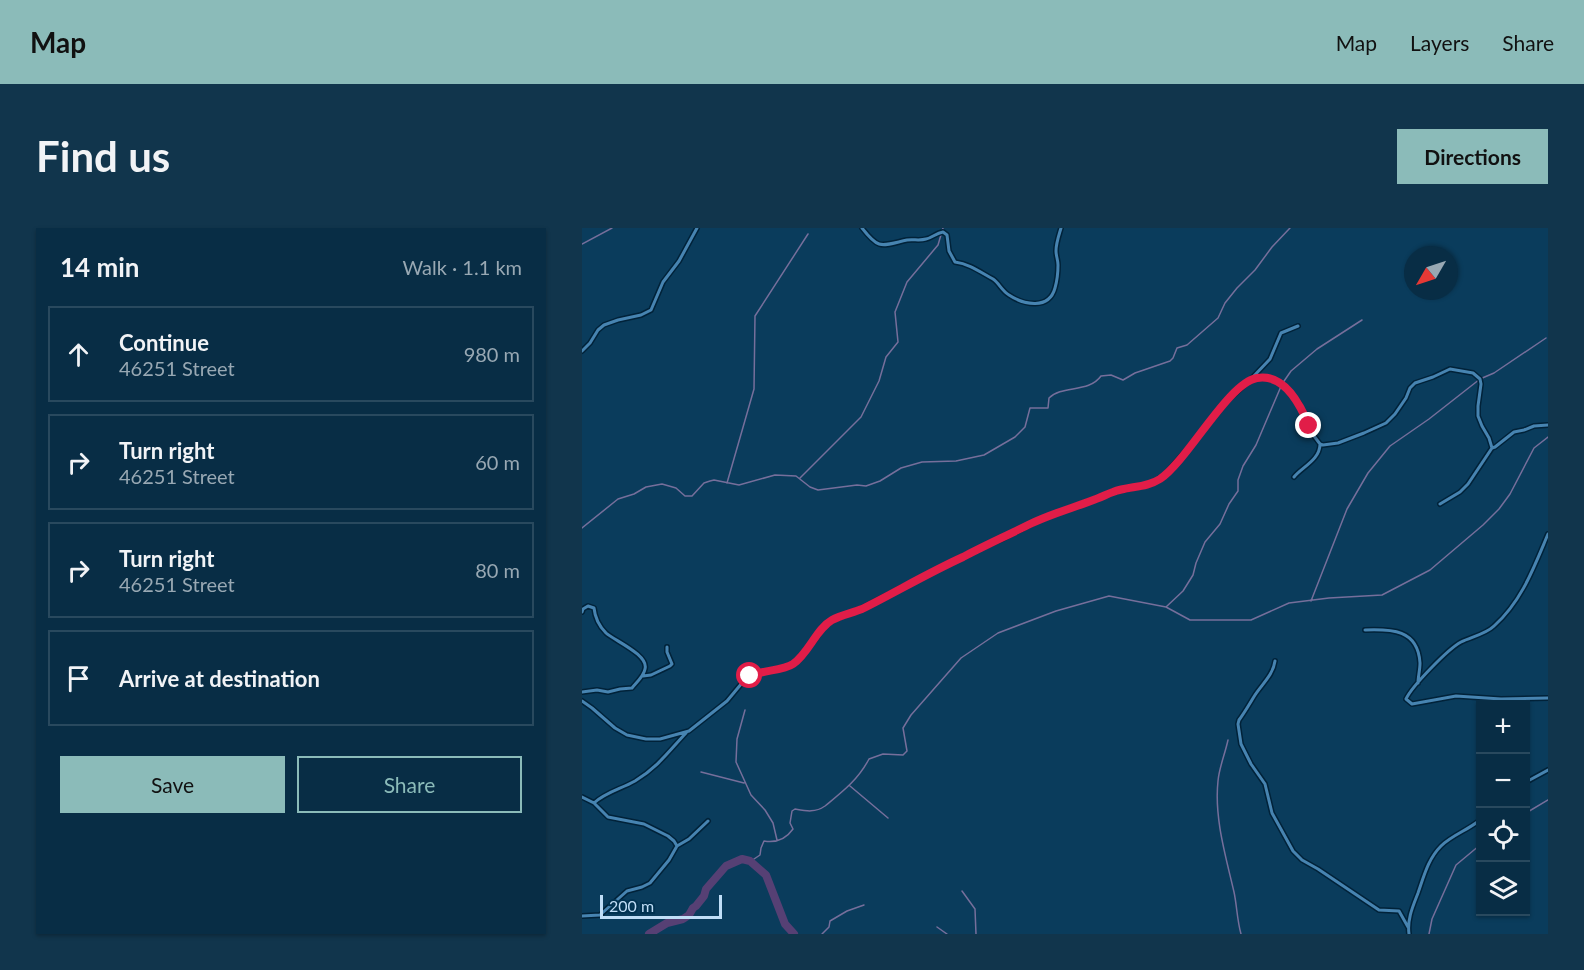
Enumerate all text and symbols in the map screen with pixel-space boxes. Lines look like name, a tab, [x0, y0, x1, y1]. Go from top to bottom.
text: Map	[30, 25, 86, 59]
text: Map	[1336, 30, 1377, 55]
text: Layers	[1410, 30, 1469, 55]
text: Share	[1502, 30, 1554, 55]
button: Directions	[1397, 129, 1548, 184]
text: Find us	[36, 131, 170, 181]
north arrow	[1404, 246, 1458, 300]
text: 14 min	[60, 251, 140, 283]
text: Walk · 1.1 km	[403, 255, 522, 279]
text: Continue	[119, 329, 209, 356]
icon: ahead	[62, 338, 95, 371]
text: 980 m	[464, 342, 520, 366]
text: 46251 Street	[119, 356, 235, 380]
route end	[1295, 412, 1321, 438]
text: Turn right	[119, 437, 214, 464]
icon: right	[62, 446, 95, 479]
text: 60 m	[475, 450, 520, 474]
text: 46251 Street	[119, 464, 235, 488]
text: Turn right	[119, 545, 214, 572]
icon: right	[62, 554, 95, 587]
text: 80 m	[475, 558, 520, 582]
text: 46251 Street	[119, 572, 235, 596]
icon: arrive	[62, 662, 95, 695]
route start	[736, 662, 762, 688]
text: Arrive at destination	[119, 665, 320, 692]
map controls	[1476, 700, 1530, 916]
button: +	[1476, 700, 1530, 754]
button: −	[1476, 754, 1530, 808]
button: Save	[60, 756, 285, 813]
button: Share	[297, 756, 522, 813]
button: locate	[1476, 808, 1530, 862]
button: layers	[1476, 862, 1530, 916]
scale bar	[600, 892, 722, 920]
text: 200 m	[609, 896, 654, 915]

